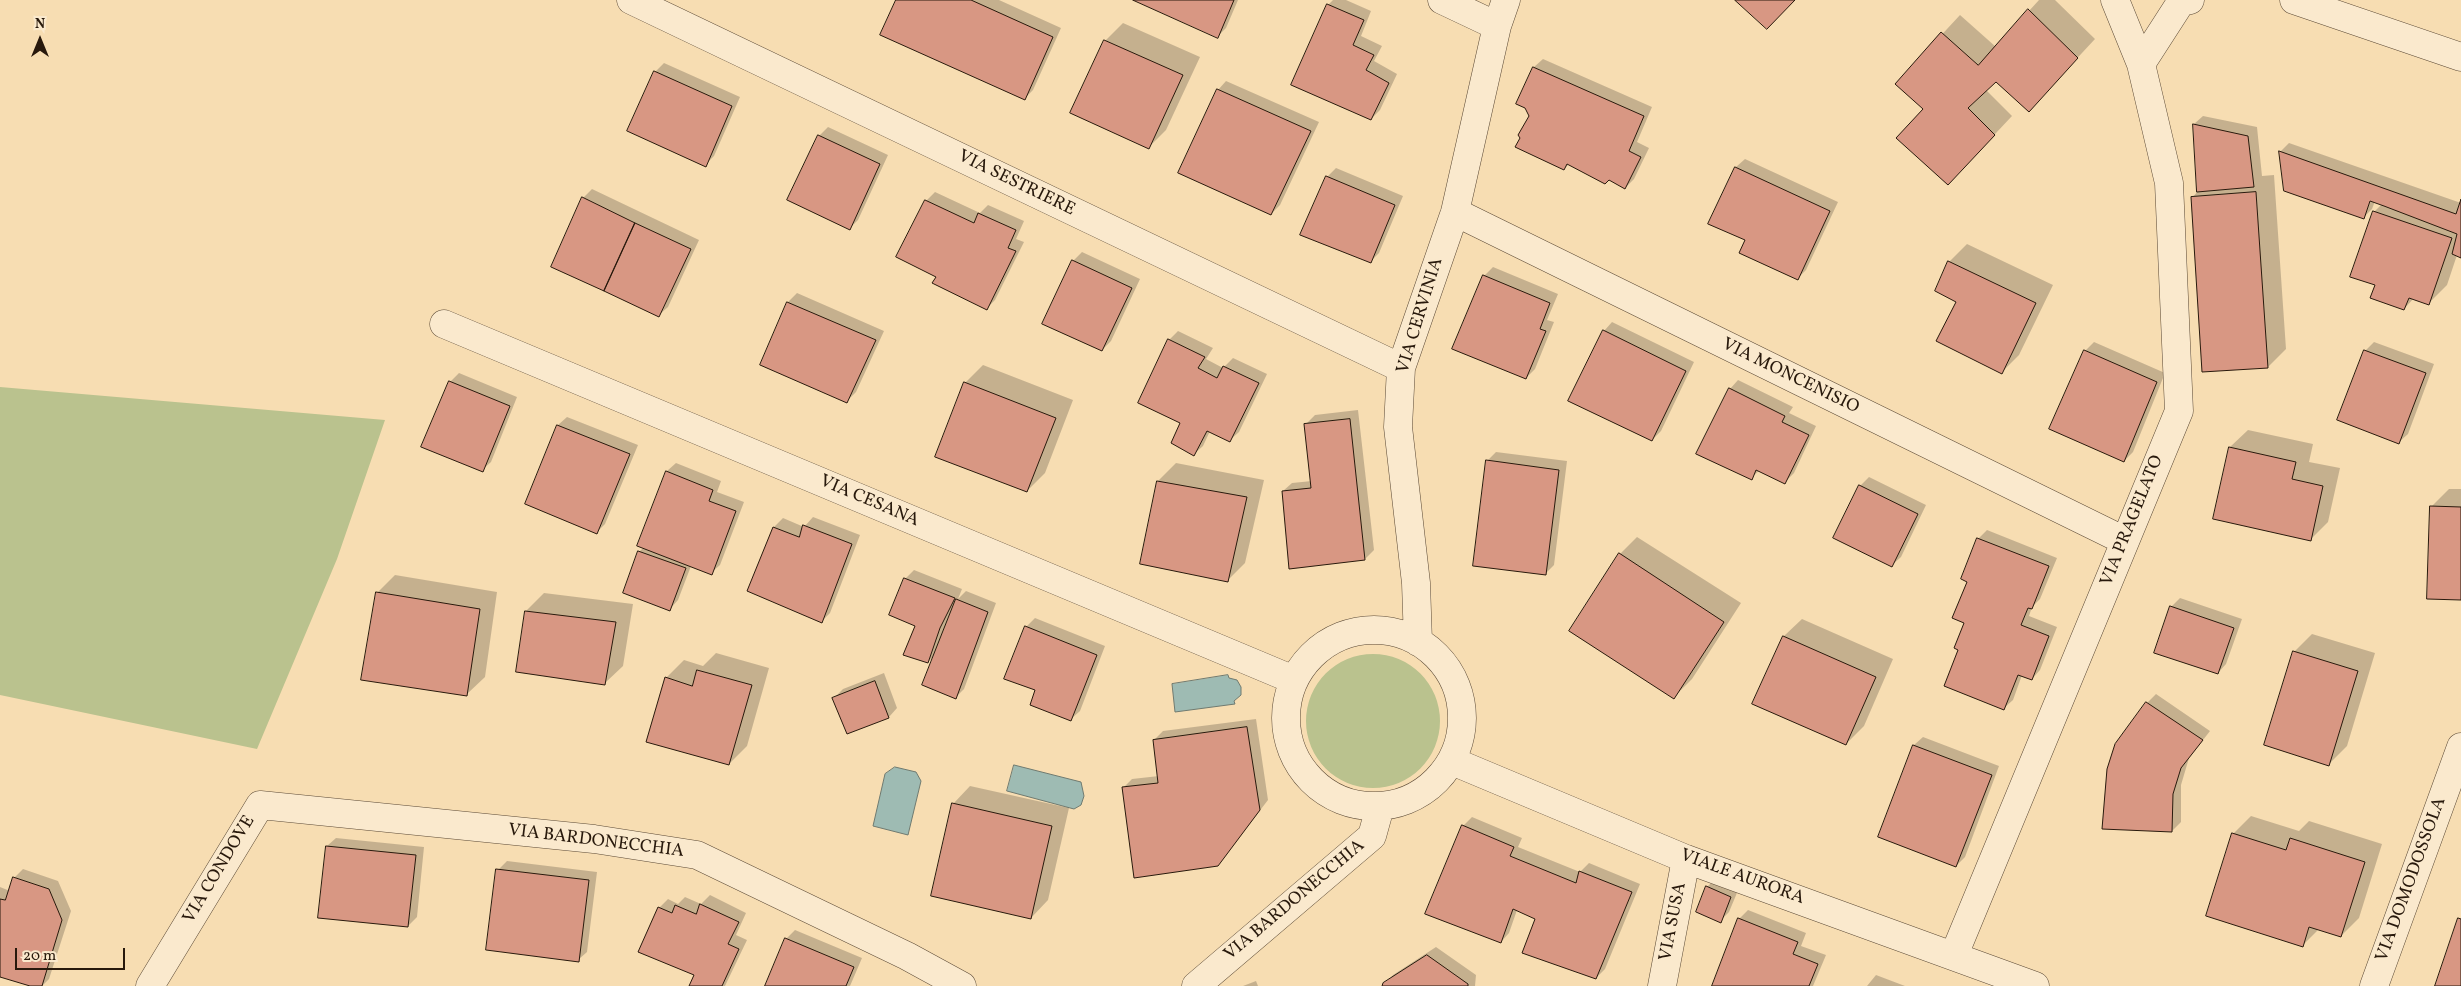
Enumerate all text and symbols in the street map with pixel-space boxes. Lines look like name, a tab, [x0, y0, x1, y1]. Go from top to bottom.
north arrow	[15, 15, 65, 65]
text: N	[35, 15, 45, 34]
street label: VIA SESTRIERE	[954, 146, 1078, 222]
street label: VIA CERVINIA	[1393, 256, 1449, 376]
street label: VIA MONCENISIO	[1718, 334, 1862, 420]
street label: VIA PRAGELATO	[2097, 452, 2169, 590]
street label: VIA CESANA	[816, 471, 922, 533]
street label: VIA DOMODOSSOLA	[2372, 795, 2452, 965]
street label: VIA CONDOVE	[179, 812, 261, 928]
street label: VIA BARDONECCHIA	[507, 821, 685, 863]
street label: VIA BARDONECCHIA	[1220, 836, 1370, 966]
street label: VIALE AURORA	[1677, 846, 1807, 910]
street label: VIA SUSA	[1656, 881, 1692, 963]
scale bar	[18, 938, 128, 970]
text: 20 m	[23, 946, 56, 967]

